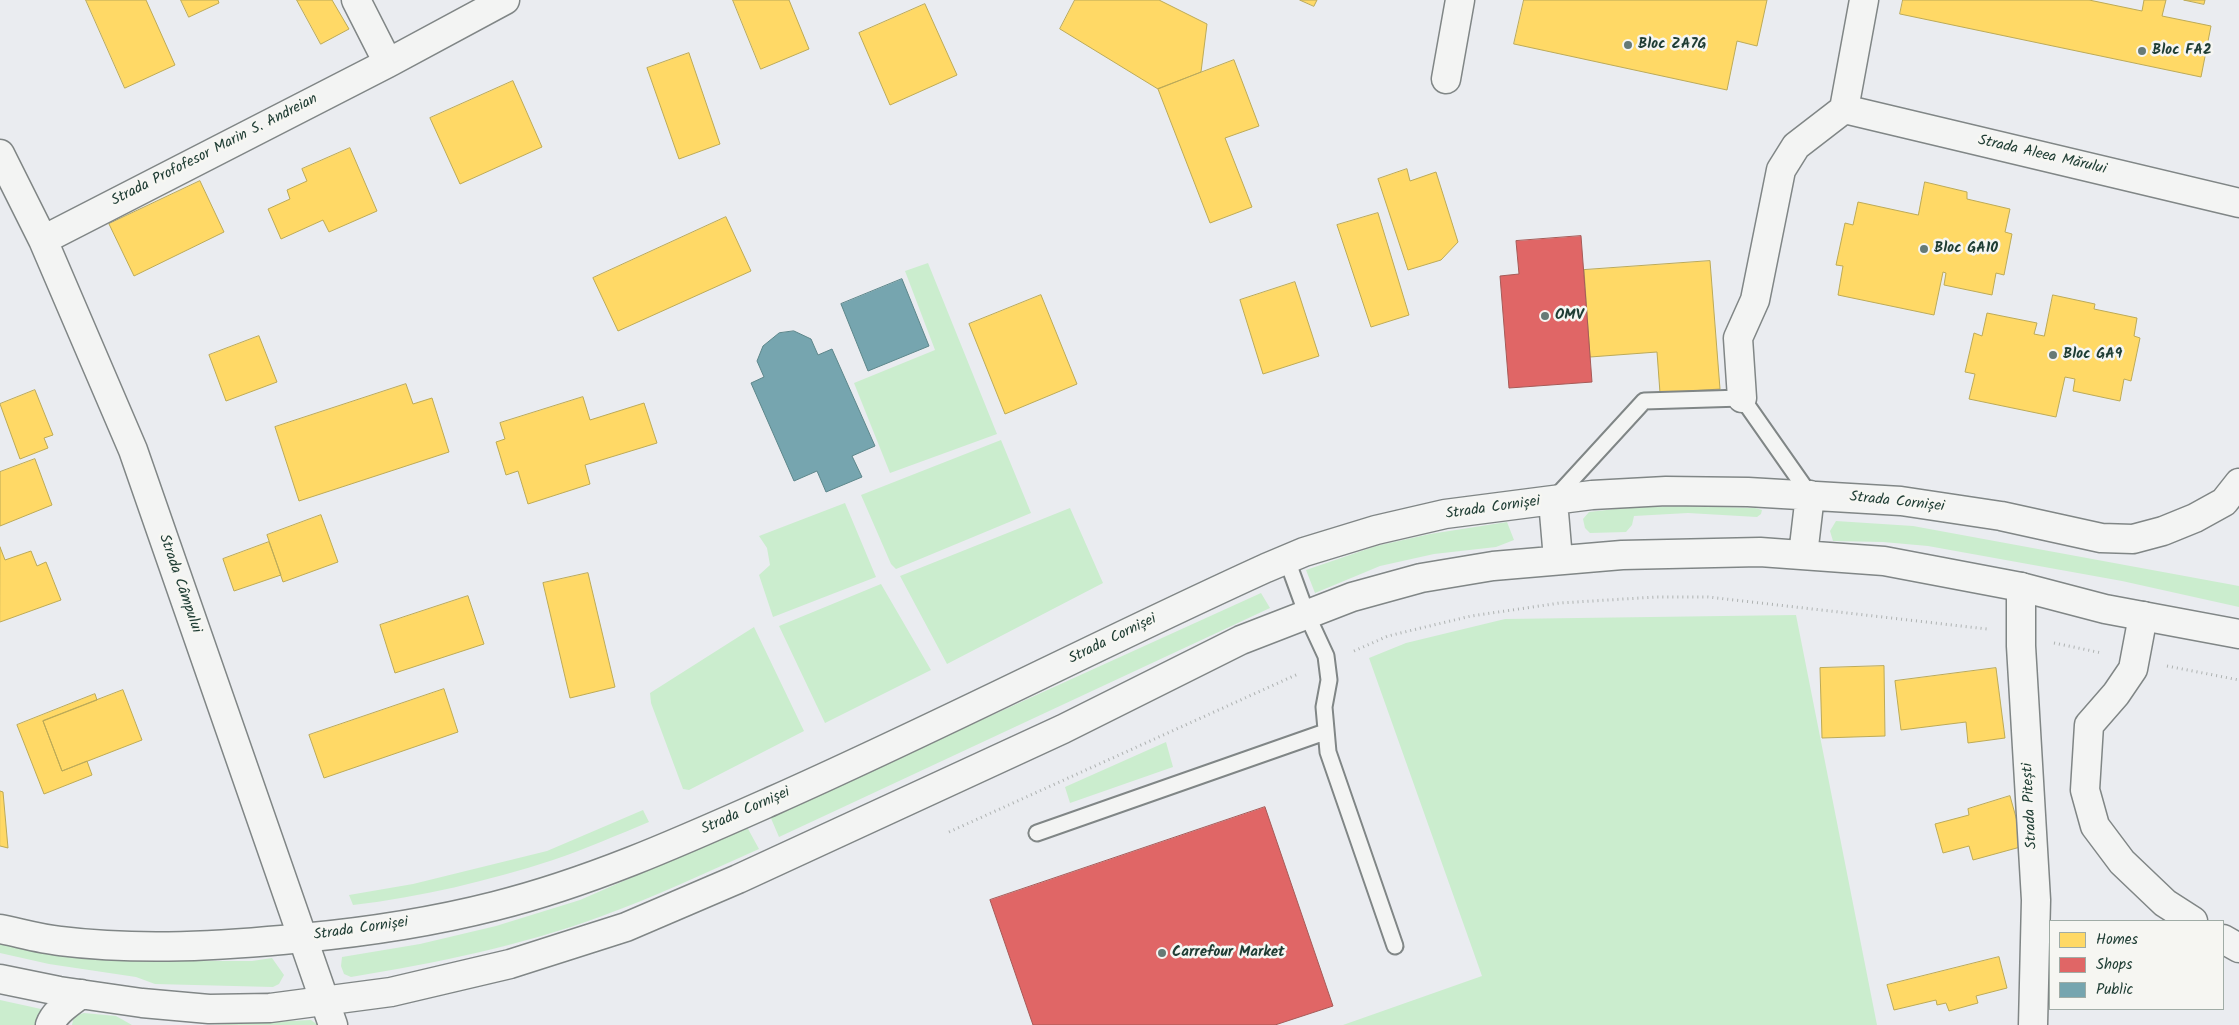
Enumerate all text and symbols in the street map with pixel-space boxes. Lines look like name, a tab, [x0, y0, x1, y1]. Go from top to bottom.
place label: Bloc ZA7G	[1638, 36, 1706, 54]
marker: Bloc ZA7G	[1622, 39, 1634, 51]
place label: Bloc FA2	[2152, 42, 2212, 60]
marker: Bloc FA2	[2136, 45, 2148, 57]
street label: Strada Profofesor Marin S. Andreian	[109, 91, 321, 211]
street label: Strada Aleea Mărului	[1976, 132, 2108, 180]
place label: Bloc GA10	[1934, 240, 1998, 258]
marker: Bloc GA10	[1918, 243, 1930, 255]
place label: OMV	[1555, 307, 1584, 325]
marker: OMV	[1539, 310, 1551, 322]
place label: Bloc GA9	[2063, 346, 2122, 364]
marker: Bloc GA9	[2047, 349, 2059, 361]
street label: Strada Cornișei	[1849, 489, 1945, 517]
street label: Strada Cornișei	[1445, 493, 1541, 525]
street label: Strada Câmpului	[154, 532, 204, 636]
street label: Strada Cornișei	[1066, 611, 1160, 669]
street label: Strada Pitești	[2020, 762, 2042, 850]
street label: Strada Cornișei	[699, 784, 793, 840]
street label: Strada Cornișei	[313, 914, 409, 946]
legend	[2049, 920, 2224, 1010]
text: Homes	[2096, 928, 2138, 952]
place label: Carrefour Market	[1172, 944, 1285, 962]
marker: Carrefour Market	[1156, 947, 1168, 959]
text: Shops	[2096, 953, 2132, 977]
text: Public	[2096, 978, 2133, 1002]

